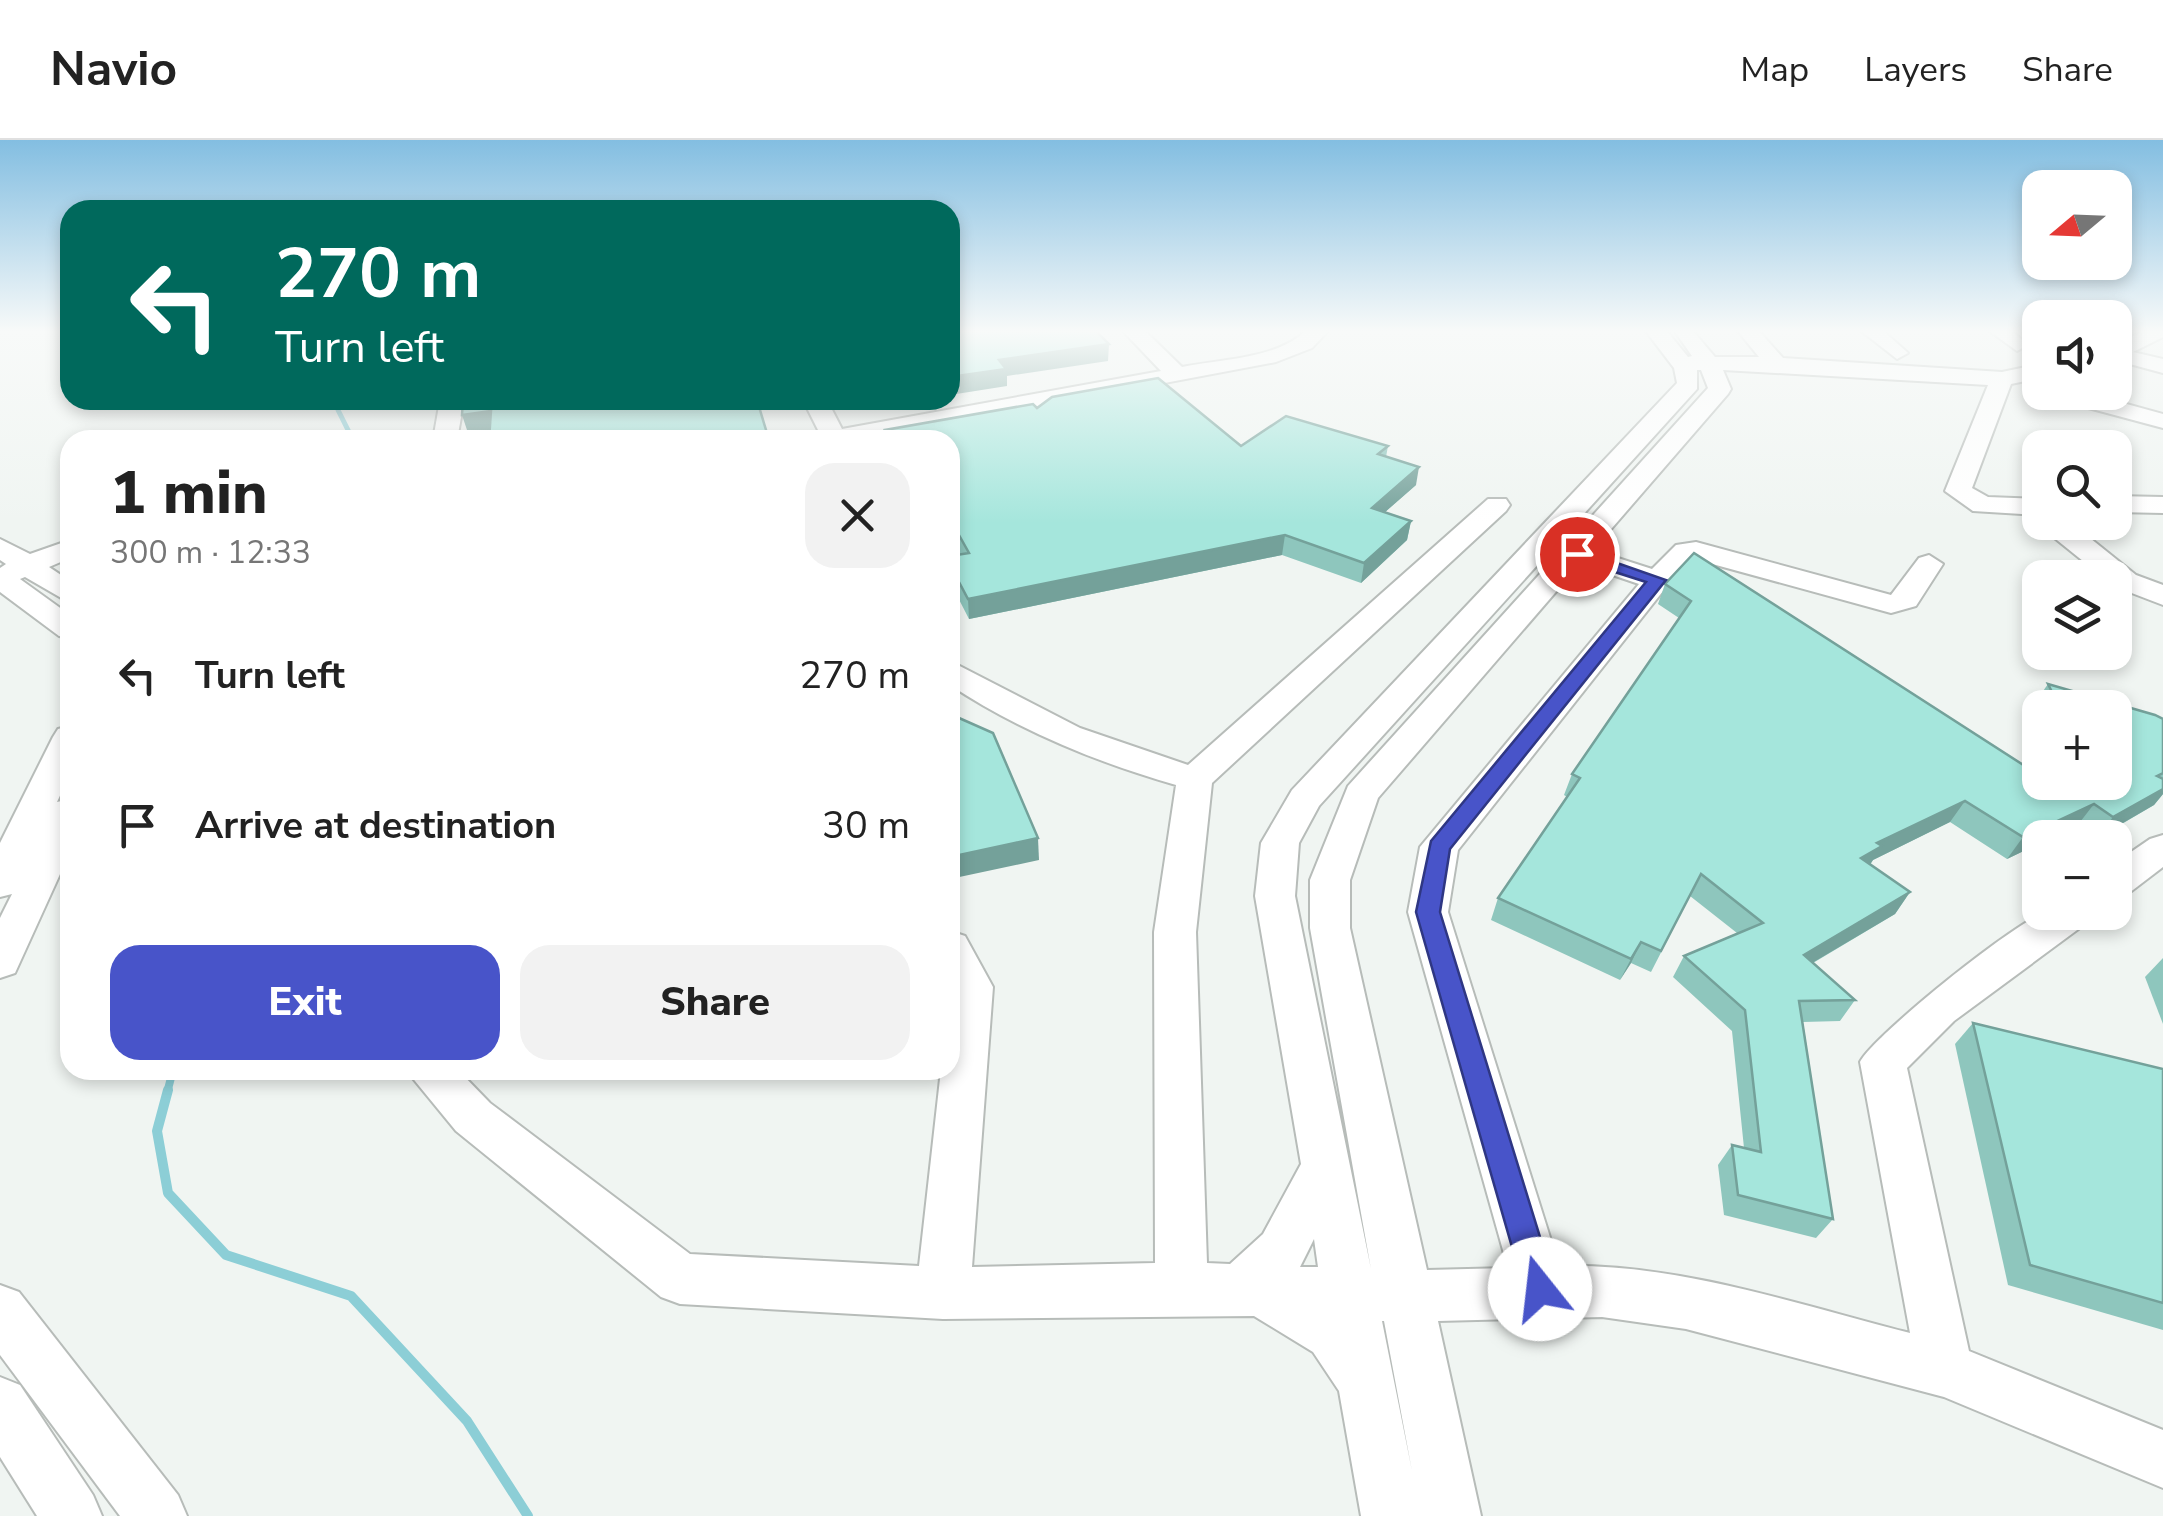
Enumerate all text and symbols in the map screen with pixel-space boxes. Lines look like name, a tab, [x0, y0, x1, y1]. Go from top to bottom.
text: Navio	[50, 36, 177, 102]
text: Map	[1740, 46, 1809, 93]
text: Layers	[1864, 46, 1967, 93]
text: Share	[2022, 46, 2113, 93]
north arrow	[2022, 170, 2132, 280]
map controls	[2022, 170, 2132, 930]
text: 270 m	[275, 226, 481, 322]
icon: left	[110, 240, 240, 370]
button: sound	[2022, 300, 2132, 410]
text: Turn left	[275, 317, 444, 378]
button: search	[2022, 430, 2132, 540]
text: 1 min	[110, 452, 268, 534]
button: close	[805, 463, 910, 568]
pin	[1535, 512, 1620, 597]
icon: arrive	[1550, 527, 1605, 582]
text: 300 m · 12:33	[110, 531, 311, 574]
button: layers	[2022, 560, 2132, 670]
icon: left	[110, 648, 165, 703]
text: Turn left	[195, 650, 345, 701]
text: 270 m	[799, 650, 910, 701]
button: +	[2022, 690, 2132, 800]
icon: arrive	[110, 798, 165, 853]
text: Arrive at destination	[195, 800, 556, 851]
text: 30 m	[822, 800, 910, 851]
button: −	[2022, 820, 2132, 930]
button: Exit	[110, 945, 500, 1060]
button: Share	[520, 945, 910, 1060]
position arrow	[1488, 1237, 1592, 1341]

